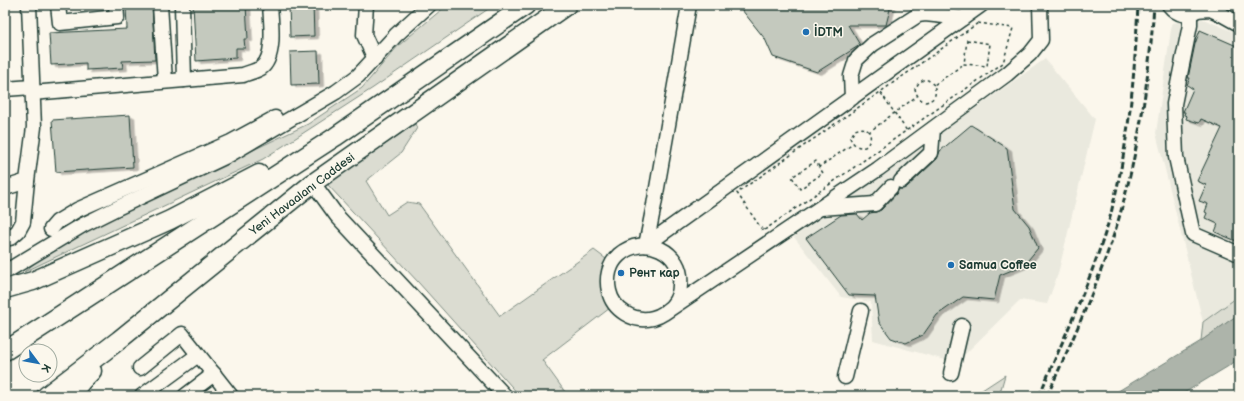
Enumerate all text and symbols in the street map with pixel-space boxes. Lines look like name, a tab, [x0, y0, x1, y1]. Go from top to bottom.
place label: İDTM	[814, 23, 843, 40]
marker: İDTM	[801, 27, 811, 37]
street label: Yeni Havaalanı Caddesi	[246, 150, 358, 239]
place label: Samua Coffee	[959, 258, 1037, 273]
marker: Samua Coffee	[946, 260, 956, 270]
place label: Рент кар	[629, 266, 680, 281]
marker: Рент кар	[616, 268, 626, 278]
north arrow	[18, 343, 58, 383]
text: K	[38, 361, 54, 375]

